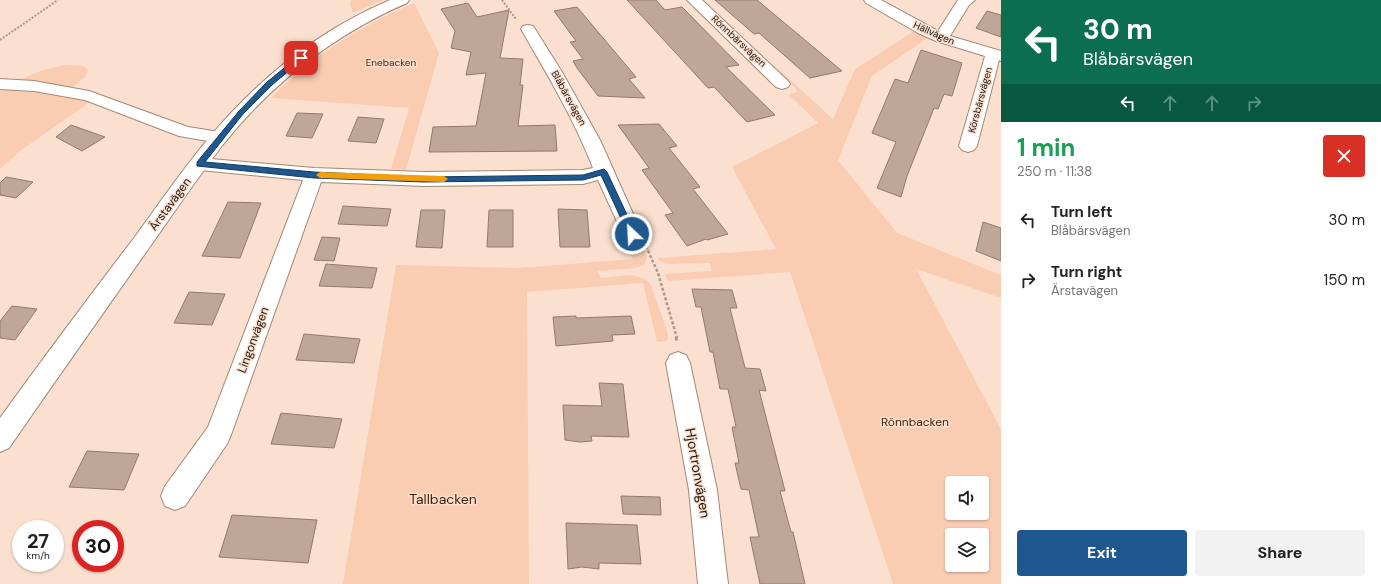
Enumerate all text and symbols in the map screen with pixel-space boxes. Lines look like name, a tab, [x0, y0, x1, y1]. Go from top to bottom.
text: 30 m	[1083, 11, 1153, 48]
street label: Rönnbärsvägen	[709, 12, 769, 70]
icon: left	[1017, 16, 1069, 68]
street label: Hällvägen	[911, 18, 957, 48]
pin	[284, 41, 318, 75]
icon: arrive	[290, 47, 312, 69]
text: Blåbärsvägen	[1083, 47, 1193, 71]
park label: Enebacken	[366, 56, 417, 69]
street label: Körsbärsvägen	[965, 65, 995, 134]
street label: Blåbärsvägen	[548, 68, 590, 128]
icon: left	[1117, 92, 1139, 114]
icon: ahead	[1159, 92, 1181, 114]
icon: ahead	[1201, 92, 1223, 114]
icon: right	[1243, 92, 1265, 114]
text: 1 min	[1017, 132, 1075, 163]
button: close	[1323, 135, 1365, 177]
text: 250 m · 11:38	[1017, 163, 1092, 180]
street label: Ärstavägen	[145, 174, 195, 234]
text: Turn left	[1051, 202, 1112, 222]
icon: left	[1017, 209, 1039, 231]
text: 30 m	[1329, 210, 1365, 230]
position arrow	[611, 213, 653, 255]
text: Blåbärsvägen	[1051, 222, 1130, 239]
text: Turn right	[1051, 262, 1122, 282]
icon: right	[1017, 269, 1039, 291]
text: 150 m	[1324, 270, 1365, 290]
text: Ärstavägen	[1051, 282, 1118, 299]
street label: Lingonvägen	[234, 305, 272, 375]
park label: Rönnbacken	[881, 414, 949, 430]
street label: Hjortronvägen	[681, 427, 715, 519]
map controls	[945, 476, 989, 572]
button: sound	[945, 476, 989, 520]
park label: Tallbacken	[409, 490, 477, 508]
speed limit sign: 30	[72, 520, 124, 572]
text: 27	[27, 528, 49, 554]
button: layers	[945, 528, 989, 572]
button: Exit	[1017, 530, 1187, 576]
button: Share	[1195, 530, 1365, 576]
text: km/h	[26, 549, 50, 562]

